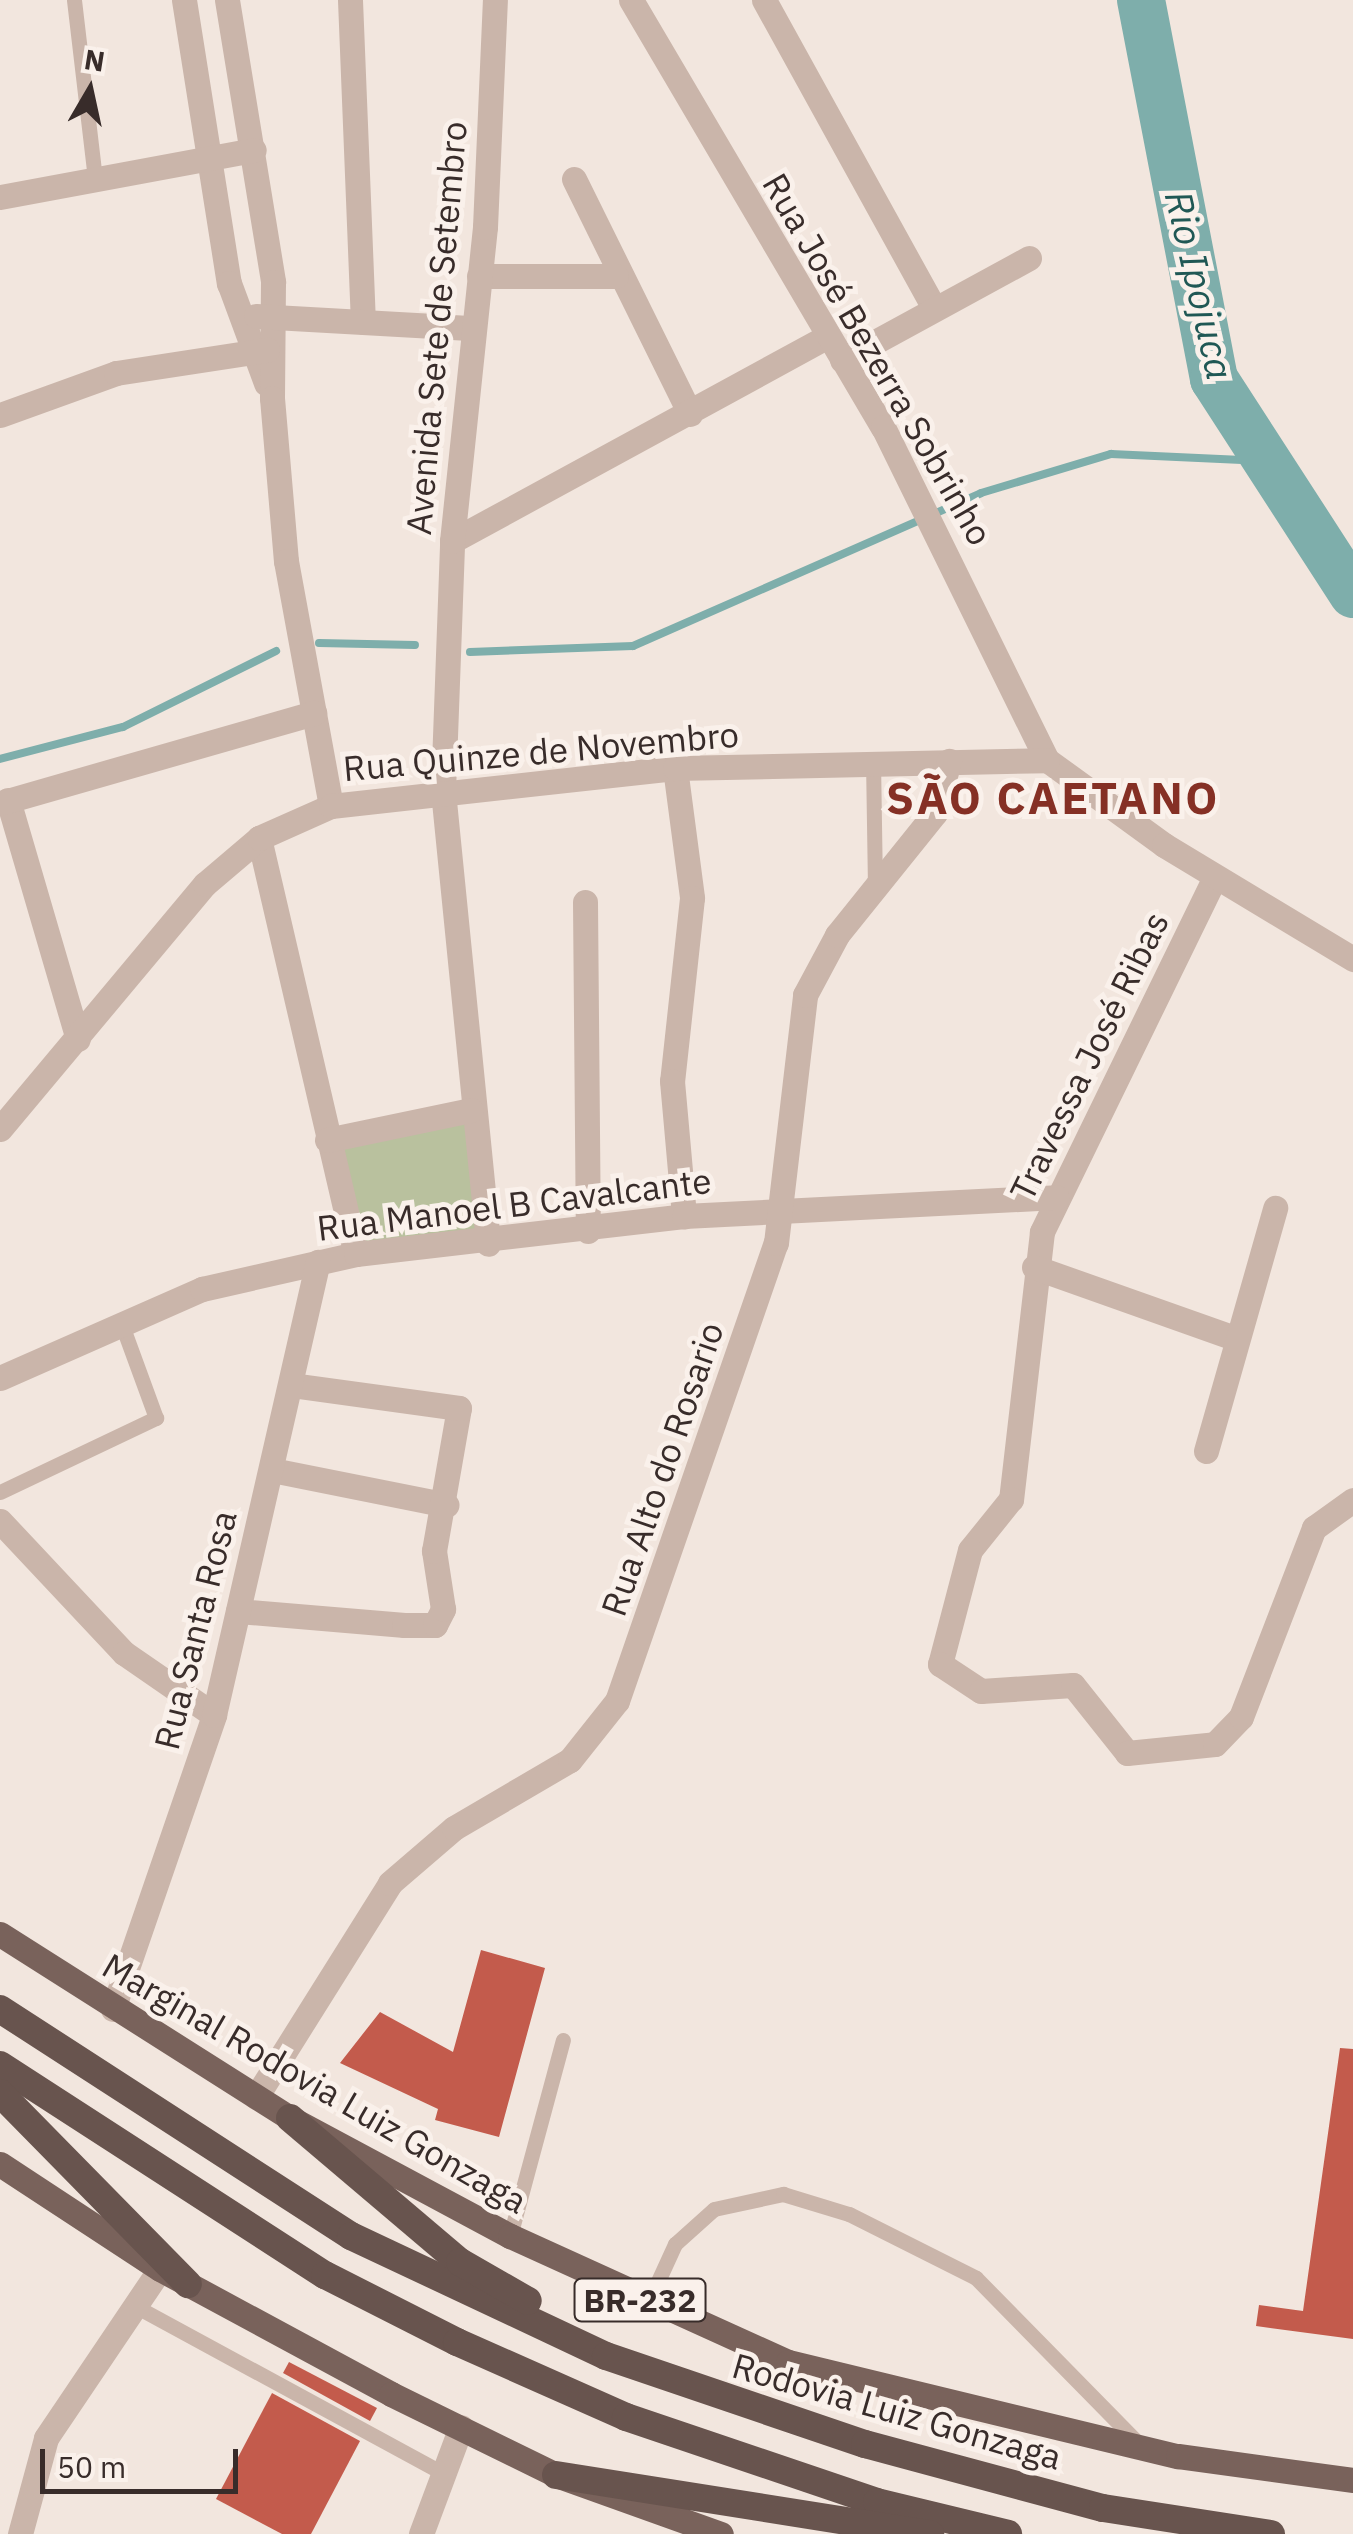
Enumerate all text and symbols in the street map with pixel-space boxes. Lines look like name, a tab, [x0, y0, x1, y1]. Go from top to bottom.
north arrow	[40, 40, 140, 140]
text: N	[82, 40, 108, 80]
street label: Avenida Sete de Setembro	[397, 120, 475, 536]
street label: Rua José Bezerra Sobrinho	[754, 166, 1002, 552]
water label: Rio Ipojuca	[1156, 186, 1244, 384]
street label: Rua Quinze de Novembro	[341, 713, 741, 789]
district label: SÃO CAETANO	[886, 771, 1220, 825]
street label: Travessa José Ribas	[1001, 905, 1177, 1207]
street label: Rua Manoel B Cavalcante	[315, 1159, 713, 1249]
street label: Rua Alto do Rosario	[592, 1317, 732, 1621]
street label: Rua Santa Rosa	[145, 1506, 245, 1754]
street label: Marginal Rodovia Luiz Gonzaga	[95, 1944, 535, 2222]
road number: BR-232	[572, 2273, 708, 2327]
street label: Rodovia Luiz Gonzaga	[728, 2344, 1066, 2478]
scale bar	[45, 2429, 242, 2491]
text: 50 m	[57, 2447, 126, 2486]

